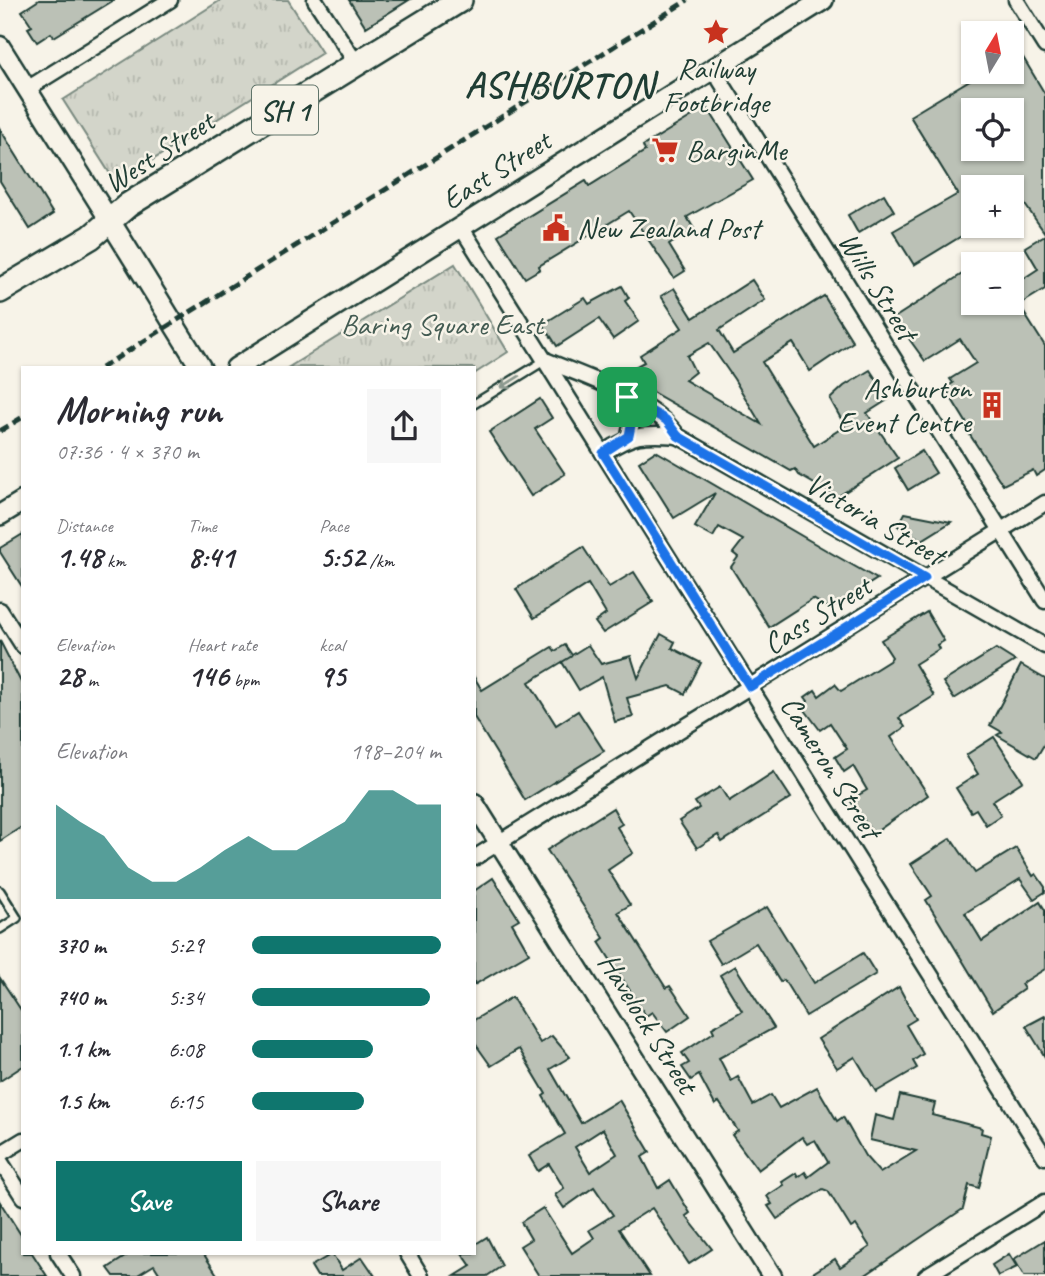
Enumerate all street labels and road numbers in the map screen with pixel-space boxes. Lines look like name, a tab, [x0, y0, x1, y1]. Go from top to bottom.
road number: SH 1	[252, 86, 318, 134]
street label: West Street	[97, 101, 224, 202]
street label: East Street	[435, 120, 560, 218]
street label: Wills Street	[830, 225, 928, 351]
street label: Victoria Street	[799, 464, 955, 576]
street label: Cass Street	[756, 566, 880, 663]
street label: Cameron Street	[772, 689, 892, 849]
street label: Havelock Street	[590, 946, 708, 1103]

